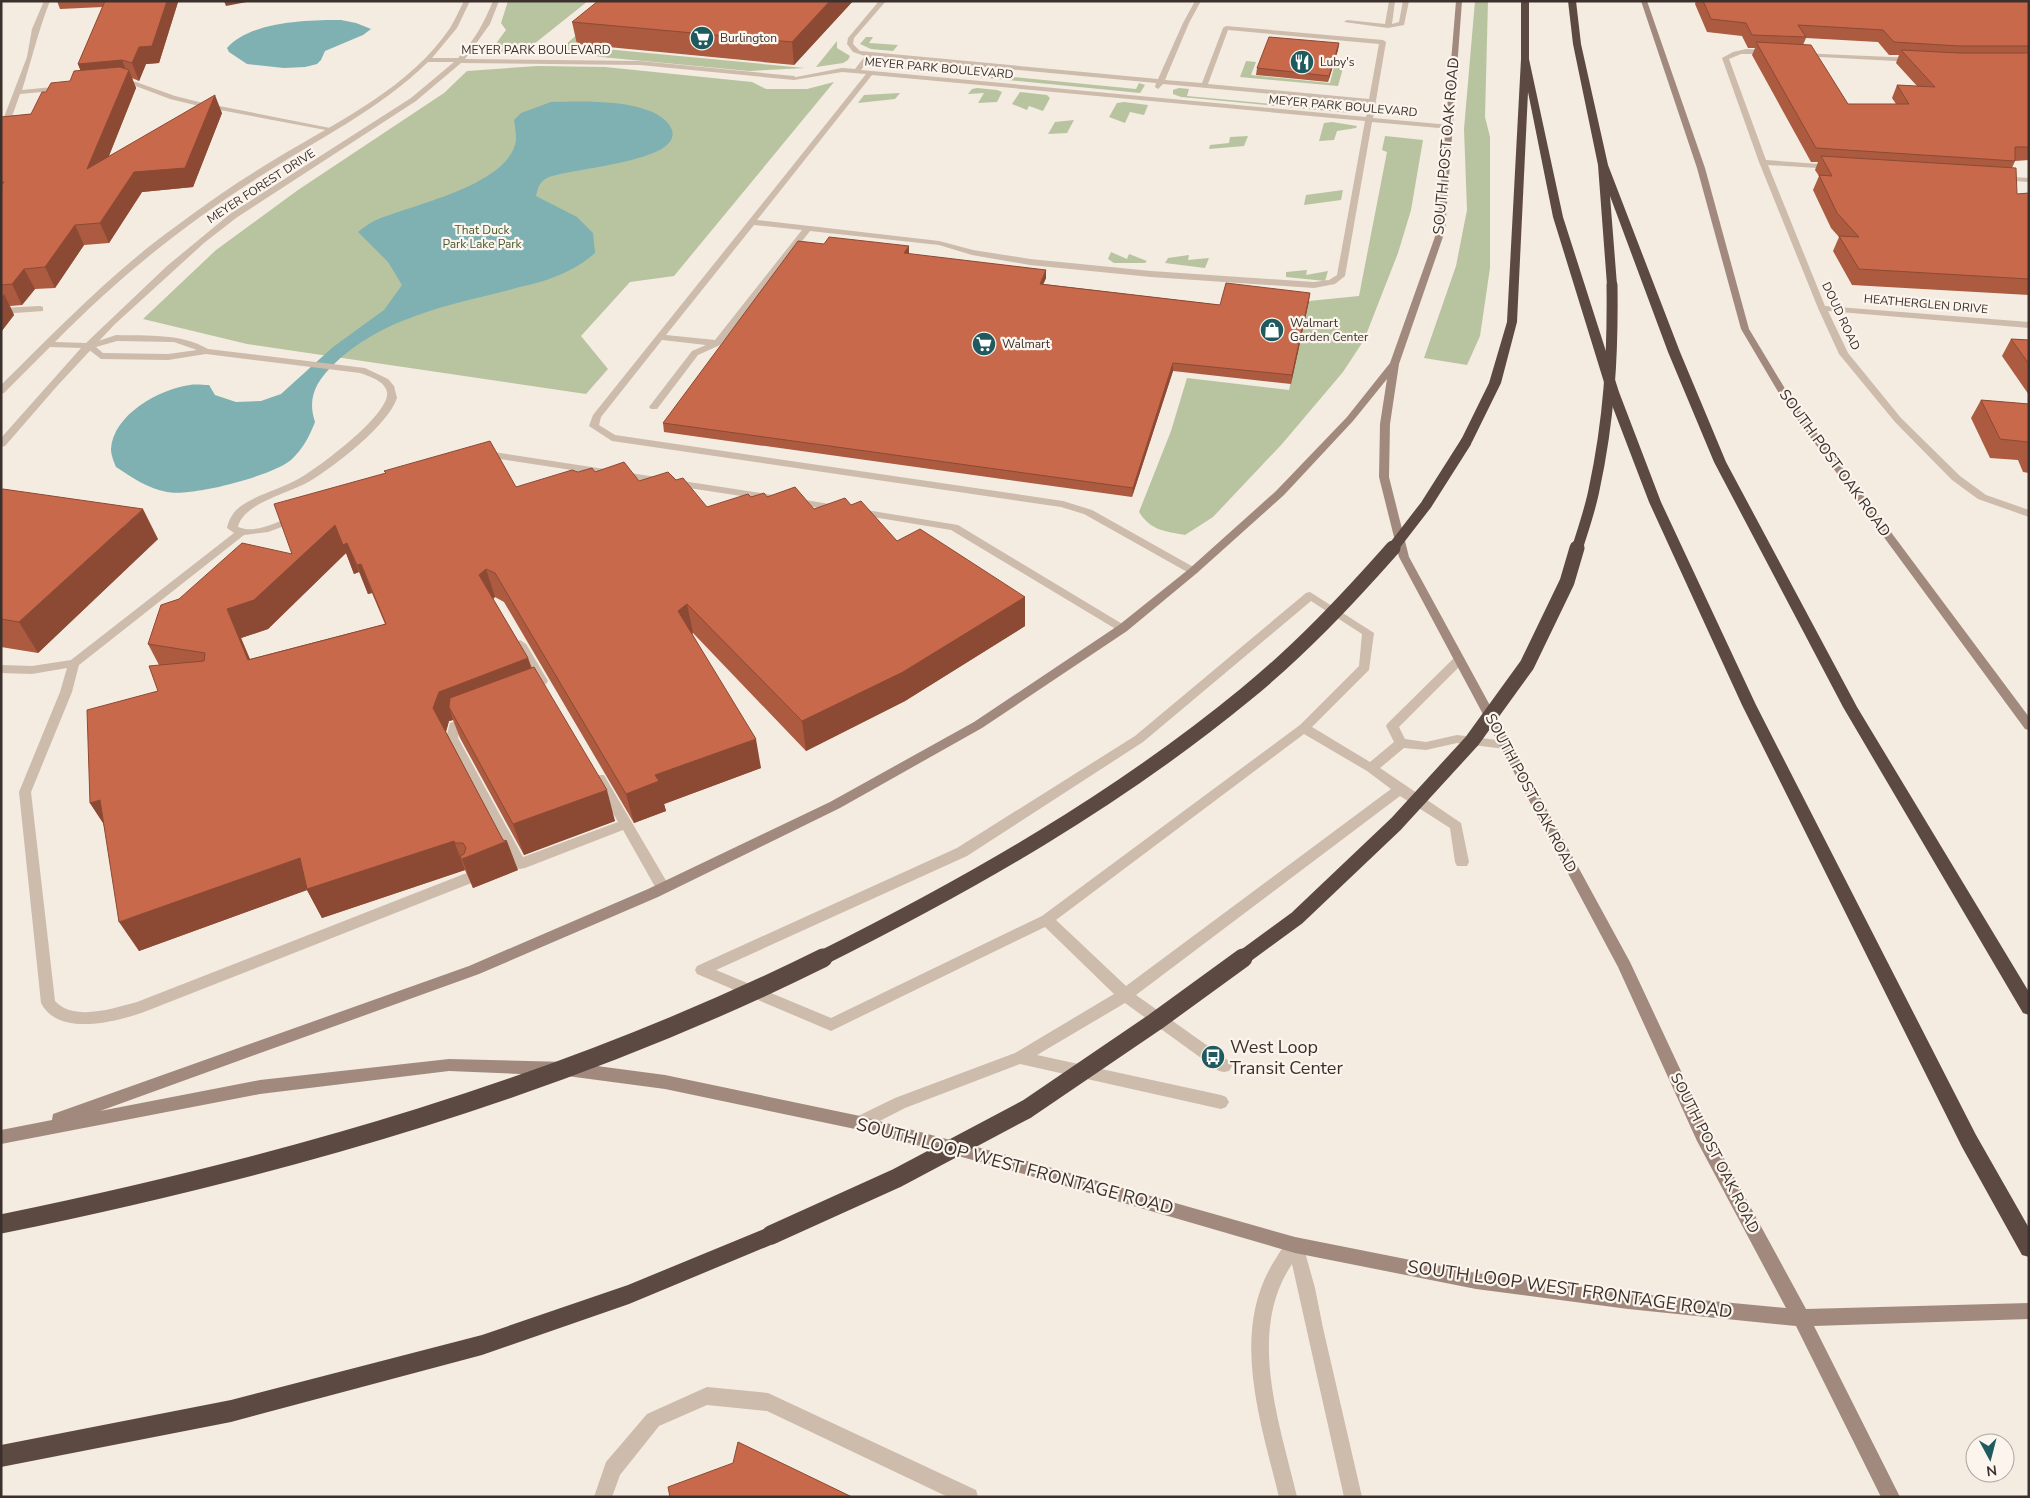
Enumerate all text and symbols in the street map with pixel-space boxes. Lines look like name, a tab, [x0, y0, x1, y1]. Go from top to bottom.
supermarket icon: Burlington	[689, 25, 715, 51]
place label: Burlington	[720, 30, 777, 46]
street label: MEYER PARK BOULEVARD	[461, 42, 611, 58]
restaurant icon: Luby's	[1289, 49, 1315, 75]
street label: MEYER PARK BOULEVARD	[864, 54, 1014, 82]
place label: Luby's	[1320, 54, 1355, 70]
street label: SOUTH POST OAK ROAD	[1428, 57, 1464, 235]
street label: MEYER PARK BOULEVARD	[1268, 92, 1418, 120]
street label: MEYER FOREST DRIVE	[204, 145, 318, 227]
park label: That Duck Park Lake Park	[442, 222, 523, 252]
street label: DOUD ROAD	[1818, 279, 1864, 353]
street label: HEATHERGLEN DRIVE	[1863, 291, 1989, 317]
place label: Walmart Garden Center	[1290, 315, 1369, 345]
shop icon: Walmart Garden Center	[1259, 317, 1285, 343]
supermarket icon: Walmart	[971, 331, 997, 357]
place label: Walmart	[1002, 336, 1051, 352]
street label: SOUTH POST OAK ROAD	[1775, 385, 1895, 541]
street label: SOUTH POST OAK ROAD	[1480, 710, 1582, 876]
place label: West Loop Transit Center	[1230, 1035, 1343, 1080]
bus stop icon: West Loop Transit Center	[1200, 1044, 1226, 1070]
street label: SOUTH POST OAK ROAD	[1666, 1069, 1764, 1237]
street label: SOUTH LOOP WEST FRONTAGE ROAD	[854, 1112, 1176, 1220]
street label: SOUTH LOOP WEST FRONTAGE ROAD	[1406, 1254, 1734, 1324]
north arrow	[1965, 1433, 2015, 1483]
text: N	[1985, 1460, 1998, 1480]

